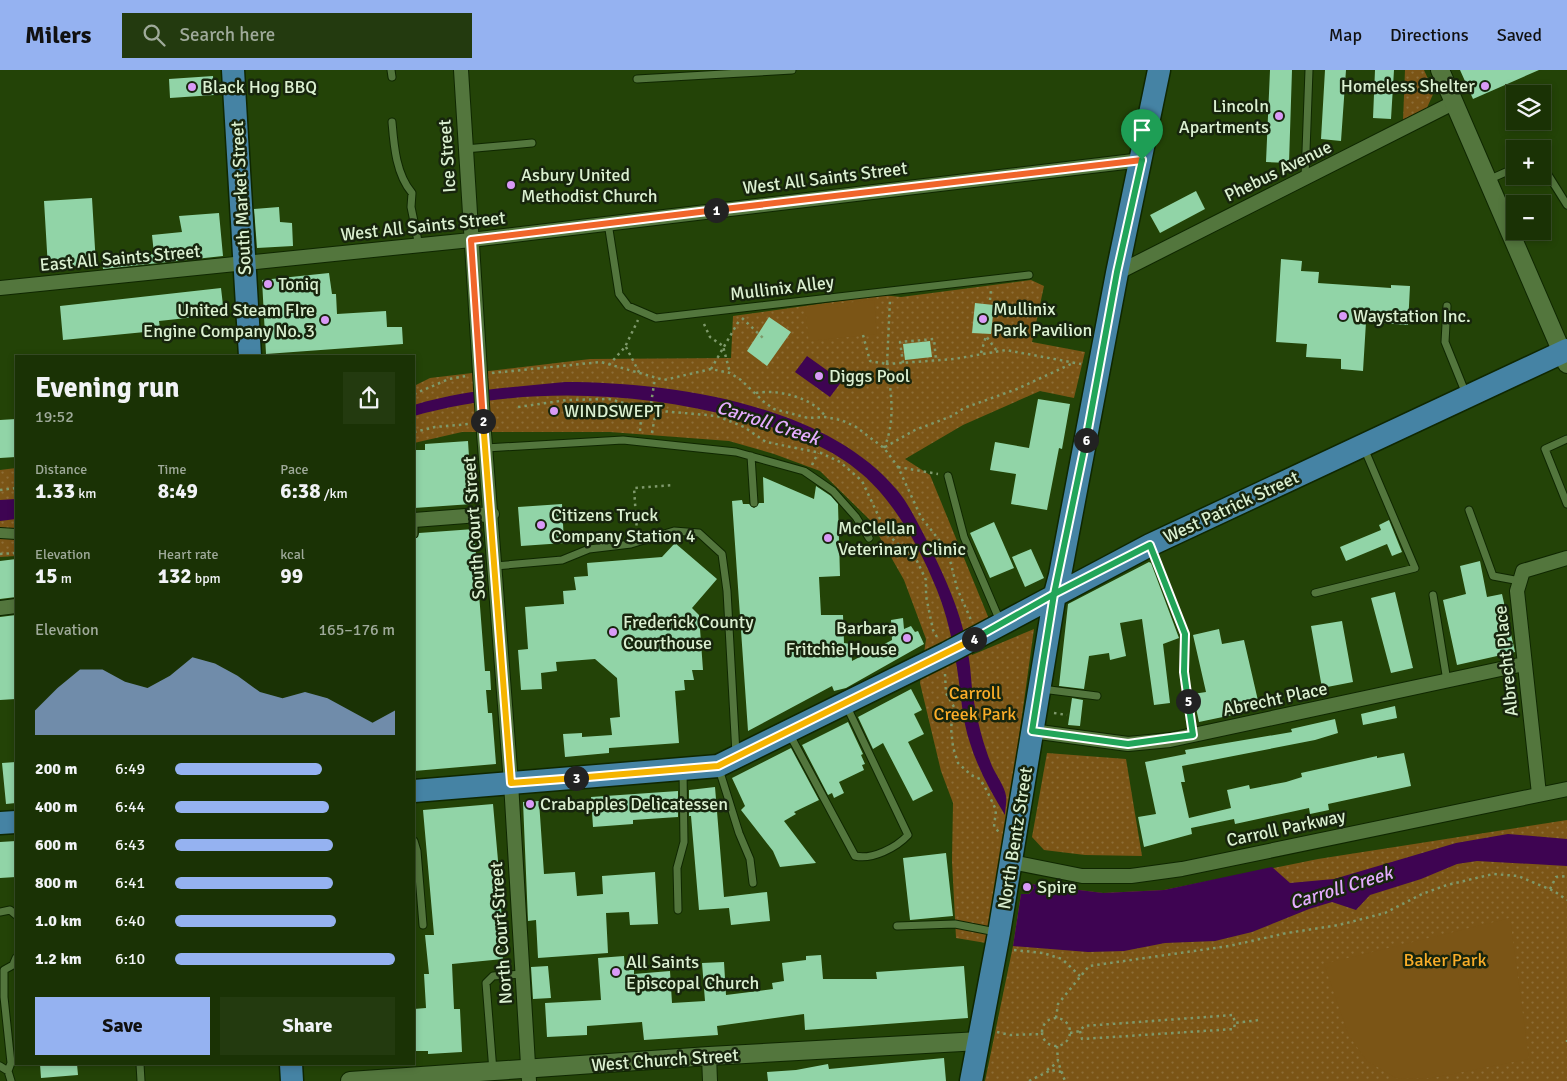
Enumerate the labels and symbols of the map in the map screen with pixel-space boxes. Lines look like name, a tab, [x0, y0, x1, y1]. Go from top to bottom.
place label: Homeless Shelter	[1341, 75, 1475, 97]
place label: Black Hog BBQ	[202, 76, 317, 98]
marker: Homeless Shelter	[1479, 80, 1491, 92]
marker: Black Hog BBQ	[186, 81, 198, 93]
place label: Lincoln Apartments	[1179, 95, 1269, 138]
pin	[1121, 109, 1163, 160]
marker: Lincoln Apartments	[1273, 110, 1285, 122]
street label: Ice Street	[433, 119, 461, 193]
street label: South Market Street	[226, 120, 256, 276]
street label: Phebus Avenue	[1221, 136, 1335, 206]
street label: West All Saints Street	[741, 157, 909, 199]
place label: Asbury United Methodist Church	[521, 164, 658, 207]
marker: Asbury United Methodist Church	[505, 179, 517, 191]
pin: 1	[704, 198, 728, 222]
street label: West All Saints Street	[339, 206, 507, 246]
street label: East All Saints Street	[39, 240, 201, 276]
street label: Mullinix Alley	[729, 271, 836, 305]
place label: Toniq	[278, 273, 319, 295]
marker: Toniq	[262, 278, 274, 290]
place label: Mullinix Park Pavilion	[993, 298, 1092, 341]
place label: United Steam FIre Engine Company No. 3	[143, 299, 315, 342]
place label: Waystation Inc.	[1353, 305, 1471, 327]
marker: Waystation Inc.	[1337, 310, 1349, 322]
marker: Mullinix Park Pavilion	[977, 313, 989, 325]
marker: United Steam FIre Engine Company No. 3	[319, 314, 331, 326]
place label: Diggs Pool	[829, 365, 910, 387]
marker: Diggs Pool	[813, 370, 825, 382]
water label: Carroll Creek	[714, 395, 824, 451]
place label: WINDSWEPT	[564, 400, 663, 422]
marker: WINDSWEPT	[548, 405, 560, 417]
pin: 2	[470, 408, 496, 434]
pin: 6	[1074, 428, 1098, 452]
street label: South Court Street	[458, 456, 490, 600]
street label: West Patrick Street	[1160, 466, 1302, 548]
place label: Citizens Truck Company Station 4	[551, 504, 696, 547]
place label: McClellan Veterinary Clinic	[838, 517, 966, 560]
marker: Citizens Truck Company Station 4	[535, 519, 547, 531]
marker: McClellan Veterinary Clinic	[822, 532, 834, 544]
street label: Albrecht Place	[1489, 604, 1523, 718]
place label: Frederick County Courthouse	[623, 611, 754, 654]
place label: Barbara Fritchie House	[786, 617, 897, 660]
marker: Frederick County Courthouse	[607, 626, 619, 638]
pin: 4	[962, 626, 986, 652]
marker: Barbara Fritchie House	[901, 632, 913, 644]
street label: Abrecht Place	[1221, 677, 1329, 721]
park label: Carroll Creek Park	[934, 682, 1016, 725]
pin: 5	[1176, 688, 1200, 714]
street label: North Bentz Street	[993, 765, 1037, 911]
pin: 3	[564, 766, 588, 790]
place label: Crabapples Delicatessen	[540, 793, 728, 815]
marker: Crabapples Delicatessen	[524, 798, 536, 810]
street label: Carroll Parkway	[1224, 805, 1348, 851]
street label: North Court Street	[485, 861, 517, 1005]
water label: Carroll Creek	[1287, 861, 1397, 915]
place label: Spire	[1037, 876, 1077, 898]
marker: Spire	[1021, 881, 1033, 893]
park label: Baker Park	[1404, 949, 1486, 971]
place label: All Saints Episcopal Church	[626, 951, 759, 994]
marker: All Saints Episcopal Church	[610, 966, 622, 978]
street label: West Church Street	[591, 1044, 739, 1076]

